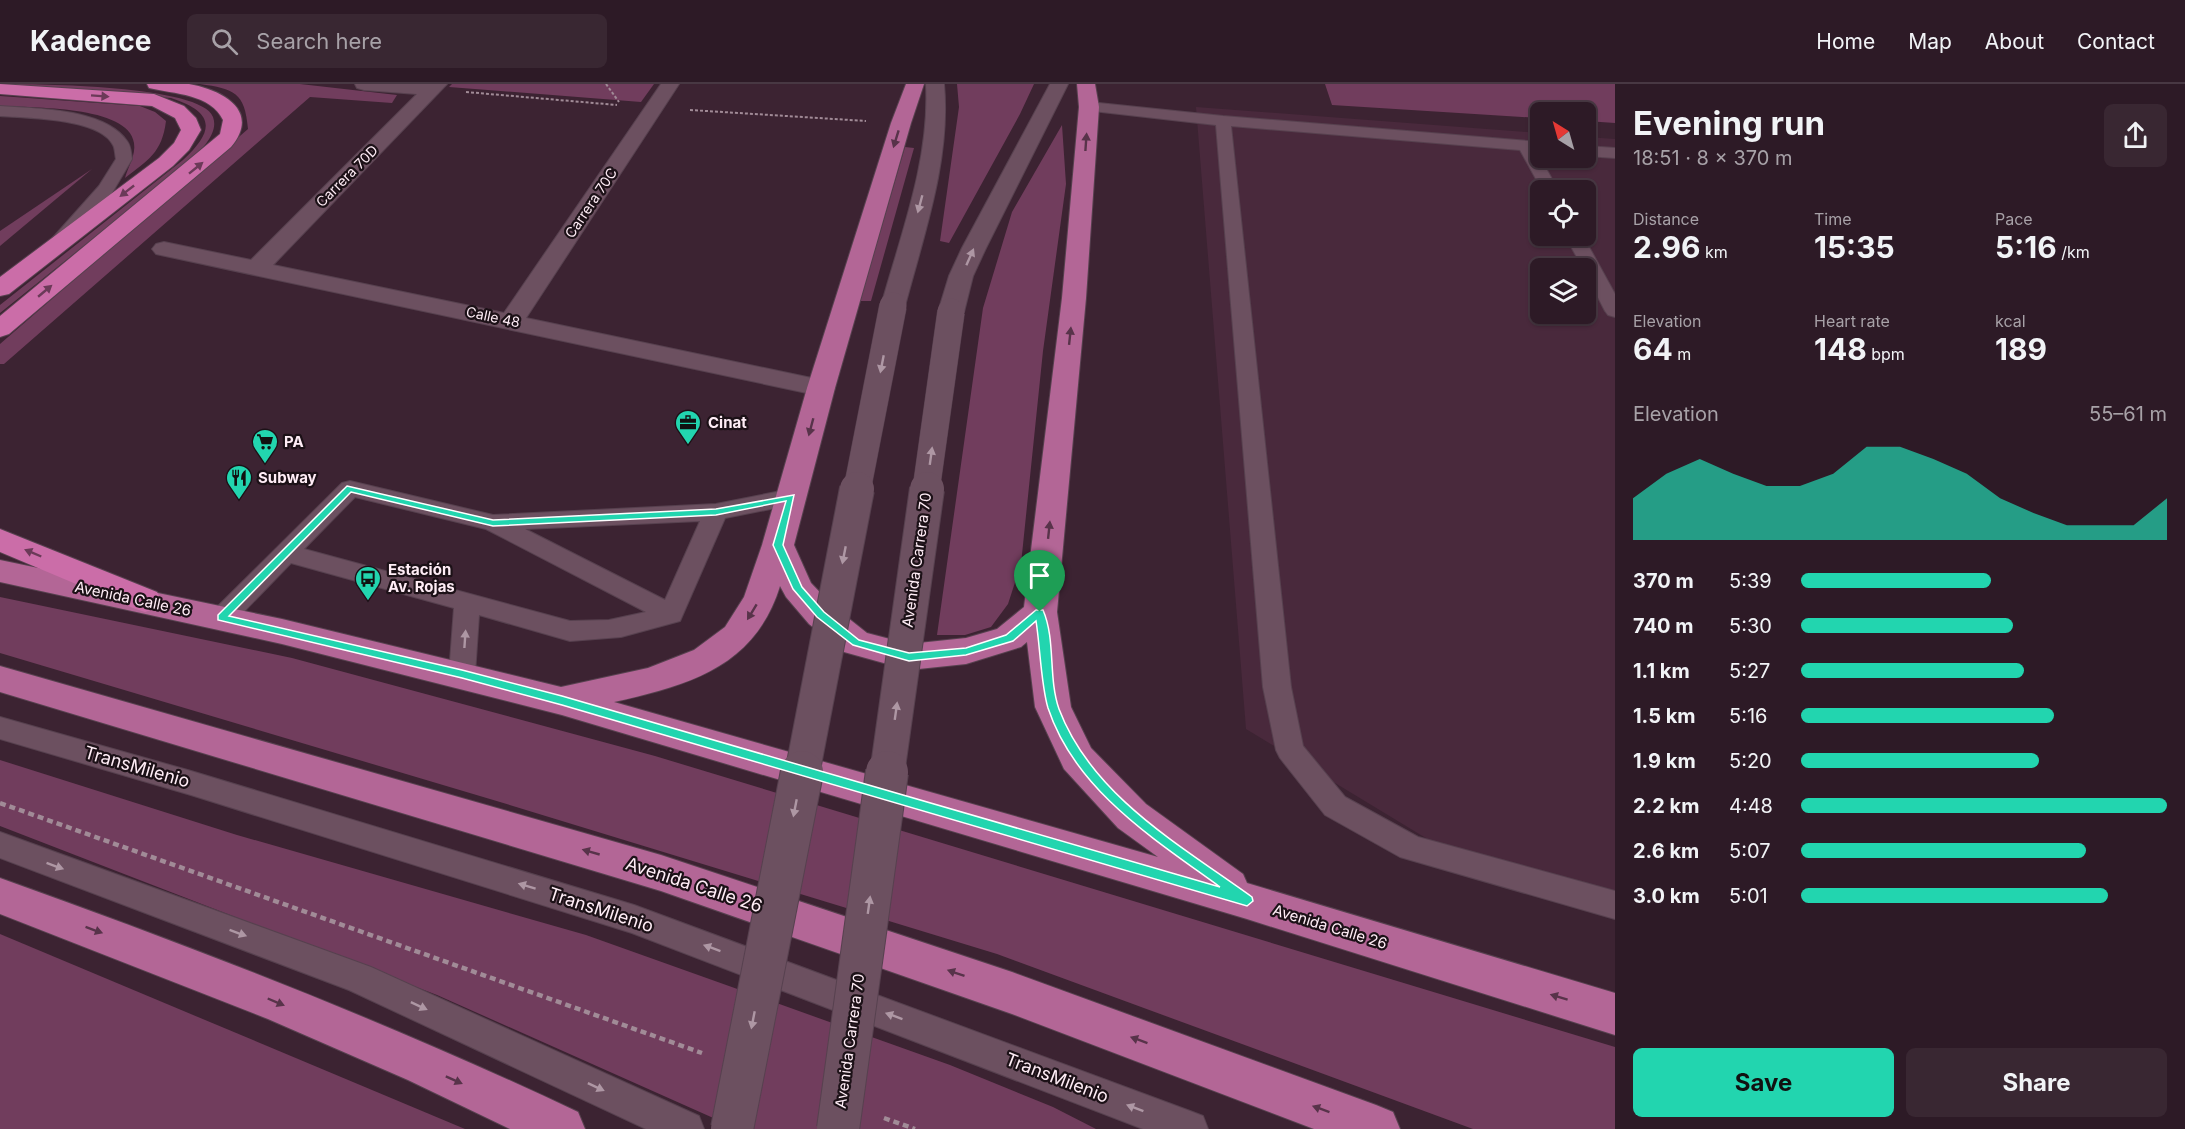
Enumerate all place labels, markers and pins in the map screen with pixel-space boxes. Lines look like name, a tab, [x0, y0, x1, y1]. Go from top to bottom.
office icon: Cinat	[673, 408, 703, 446]
place label: Cinat	[708, 413, 747, 432]
supermarket icon: PA	[250, 427, 280, 465]
place label: PA	[284, 432, 304, 451]
restaurant icon: Subway	[224, 463, 254, 501]
place label: Subway	[258, 468, 317, 487]
pin	[1014, 550, 1065, 612]
place label: Estación Av. Rojas	[388, 560, 455, 596]
bus stop icon: Estación Av. Rojas	[353, 564, 383, 602]

